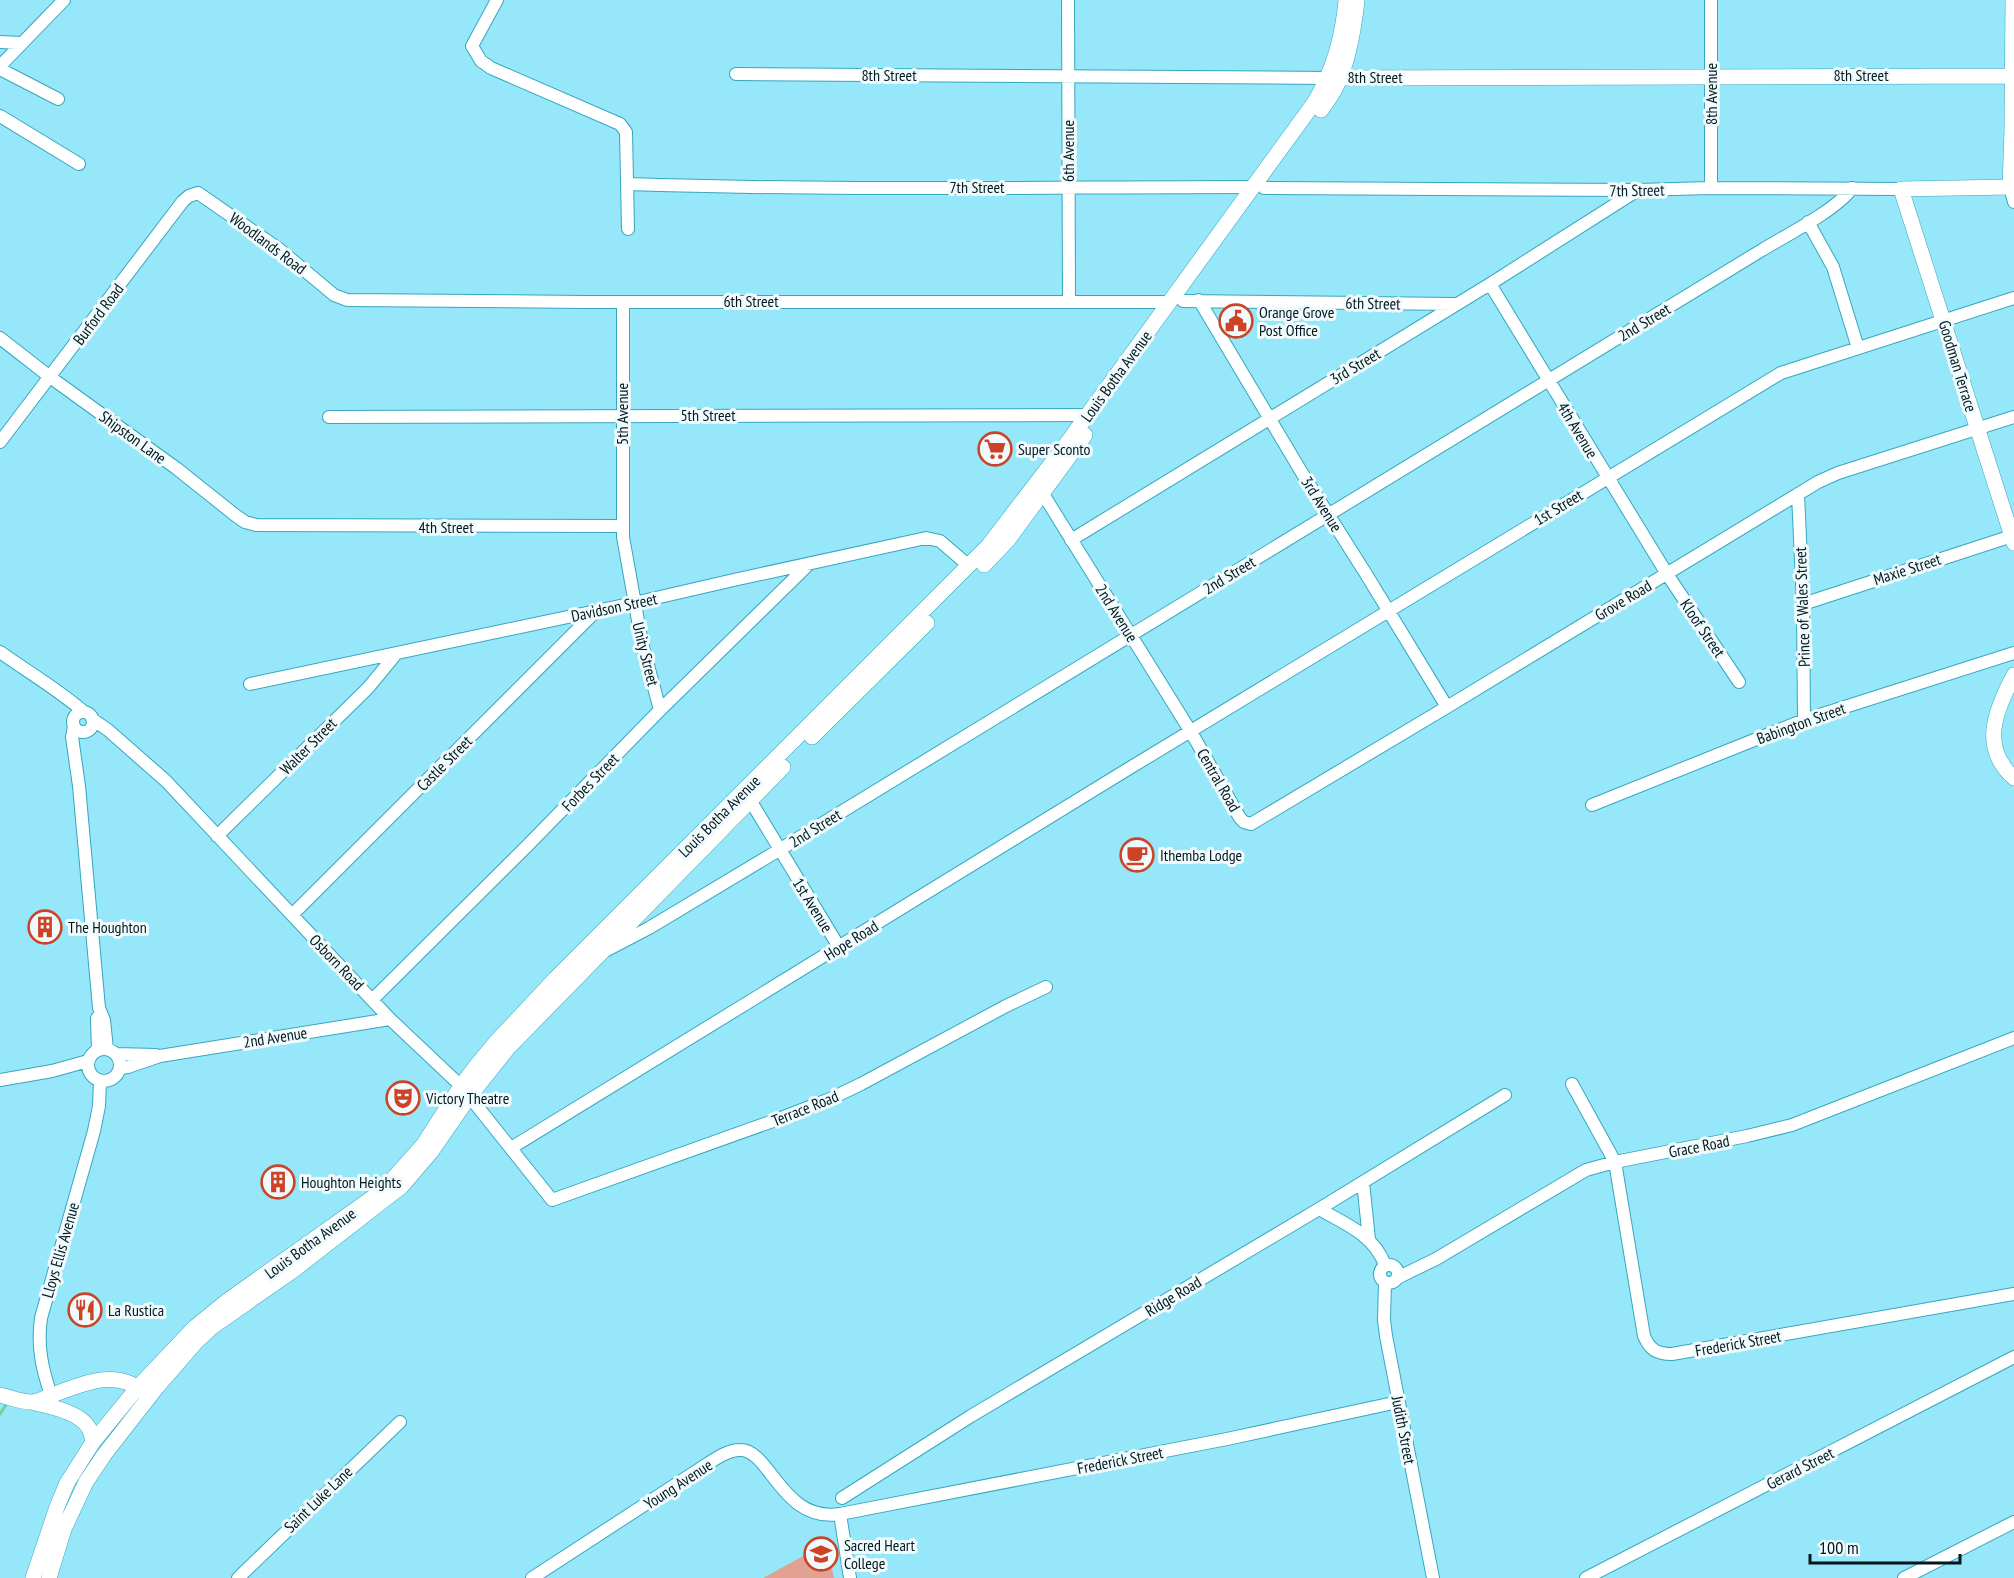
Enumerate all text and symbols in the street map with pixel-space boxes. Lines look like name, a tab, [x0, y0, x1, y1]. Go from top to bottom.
street label: 8th Avenue	[1701, 63, 1721, 125]
street label: 8th Street	[861, 65, 917, 85]
street label: 8th Street	[1833, 65, 1889, 85]
street label: 8th Street	[1347, 67, 1403, 87]
street label: 6th Avenue	[1058, 120, 1078, 182]
street label: 7th Street	[949, 177, 1005, 197]
street label: 7th Street	[1609, 180, 1665, 200]
street label: Woodlands Road	[226, 208, 310, 278]
street label: Burford Road	[68, 279, 128, 349]
street label: 6th Street	[723, 291, 779, 311]
street label: 6th Street	[1345, 293, 1401, 313]
street label: 2nd Street	[1614, 298, 1674, 345]
place label: Orange Grove Post Office	[1259, 302, 1334, 340]
public building icon: Orange Grove Post Office	[1218, 303, 1254, 339]
street label: Goodman Terrace	[1935, 318, 1981, 414]
street label: Louis Botha Avenue	[1076, 327, 1156, 425]
street label: 3rd Street	[1326, 343, 1384, 389]
street label: 5th Avenue	[612, 383, 632, 445]
street label: 4th Avenue	[1553, 398, 1603, 462]
street label: 5th Street	[680, 405, 736, 425]
street label: Shipston Lane	[96, 406, 170, 468]
supermarket icon: Super Sconto	[977, 431, 1013, 467]
place label: Super Sconto	[1018, 439, 1091, 459]
street label: 3rd Avenue	[1297, 472, 1347, 536]
street label: 1st Street	[1530, 484, 1587, 529]
street label: 4th Street	[418, 517, 474, 537]
street label: Prince of Wales Street	[1790, 546, 1814, 667]
street label: Maxie Street	[1871, 549, 1944, 589]
street label: 2nd Street	[1199, 551, 1259, 598]
street label: Grove Road	[1591, 575, 1655, 625]
street label: 2nd Avenue	[1091, 580, 1143, 646]
street label: Davidson Street	[569, 588, 659, 626]
street label: Kloof Street	[1676, 595, 1730, 661]
street label: Unity Street	[628, 620, 664, 689]
street label: Babington Street	[1754, 697, 1849, 748]
street label: Walter Street	[275, 713, 341, 779]
street label: Castle Street	[412, 731, 476, 795]
street label: Central Road	[1193, 745, 1245, 815]
street label: Forbes Street	[557, 748, 623, 815]
street label: Louis Botha Avenue	[674, 771, 764, 861]
street label: 2nd Street	[785, 804, 845, 852]
cafe icon: Ithemba Lodge	[1119, 837, 1155, 873]
place label: Ithemba Lodge	[1160, 845, 1242, 865]
street label: 1st Avenue	[789, 874, 837, 936]
building icon: The Houghton	[27, 909, 63, 945]
street label: Hope Road	[820, 916, 882, 964]
place label: The Houghton	[68, 917, 147, 937]
street label: Osborn Road	[305, 930, 369, 994]
street label: 2nd Avenue	[242, 1022, 308, 1052]
theatre icon: Victory Theatre	[385, 1080, 421, 1116]
street label: Terrace Road	[769, 1086, 841, 1130]
place label: Victory Theatre	[425, 1088, 509, 1108]
street label: Grace Road	[1667, 1130, 1731, 1162]
building icon: Houghton Heights	[260, 1164, 296, 1200]
place label: Houghton Heights	[301, 1172, 401, 1192]
street label: Lloys Ellis Avenue	[37, 1200, 83, 1300]
street label: Louis Botha Avenue	[261, 1203, 359, 1283]
street label: Ridge Road	[1141, 1271, 1205, 1321]
restaurant icon: La Rustica	[67, 1292, 103, 1328]
place label: La Rustica	[108, 1300, 164, 1320]
street label: Frederick Street	[1693, 1325, 1783, 1360]
street label: Judith Street	[1387, 1393, 1421, 1466]
street label: Frederick Street	[1075, 1442, 1165, 1478]
street label: Gerard Street	[1763, 1442, 1838, 1494]
street label: Young Avenue	[640, 1455, 716, 1513]
street label: Saint Luke Lane	[280, 1461, 356, 1537]
scale bar	[1810, 1527, 1960, 1565]
place label: Sacred Heart College	[844, 1535, 916, 1573]
school or university icon: Sacred Heart College	[803, 1536, 839, 1572]
text: 100 m	[1819, 1536, 1859, 1559]

